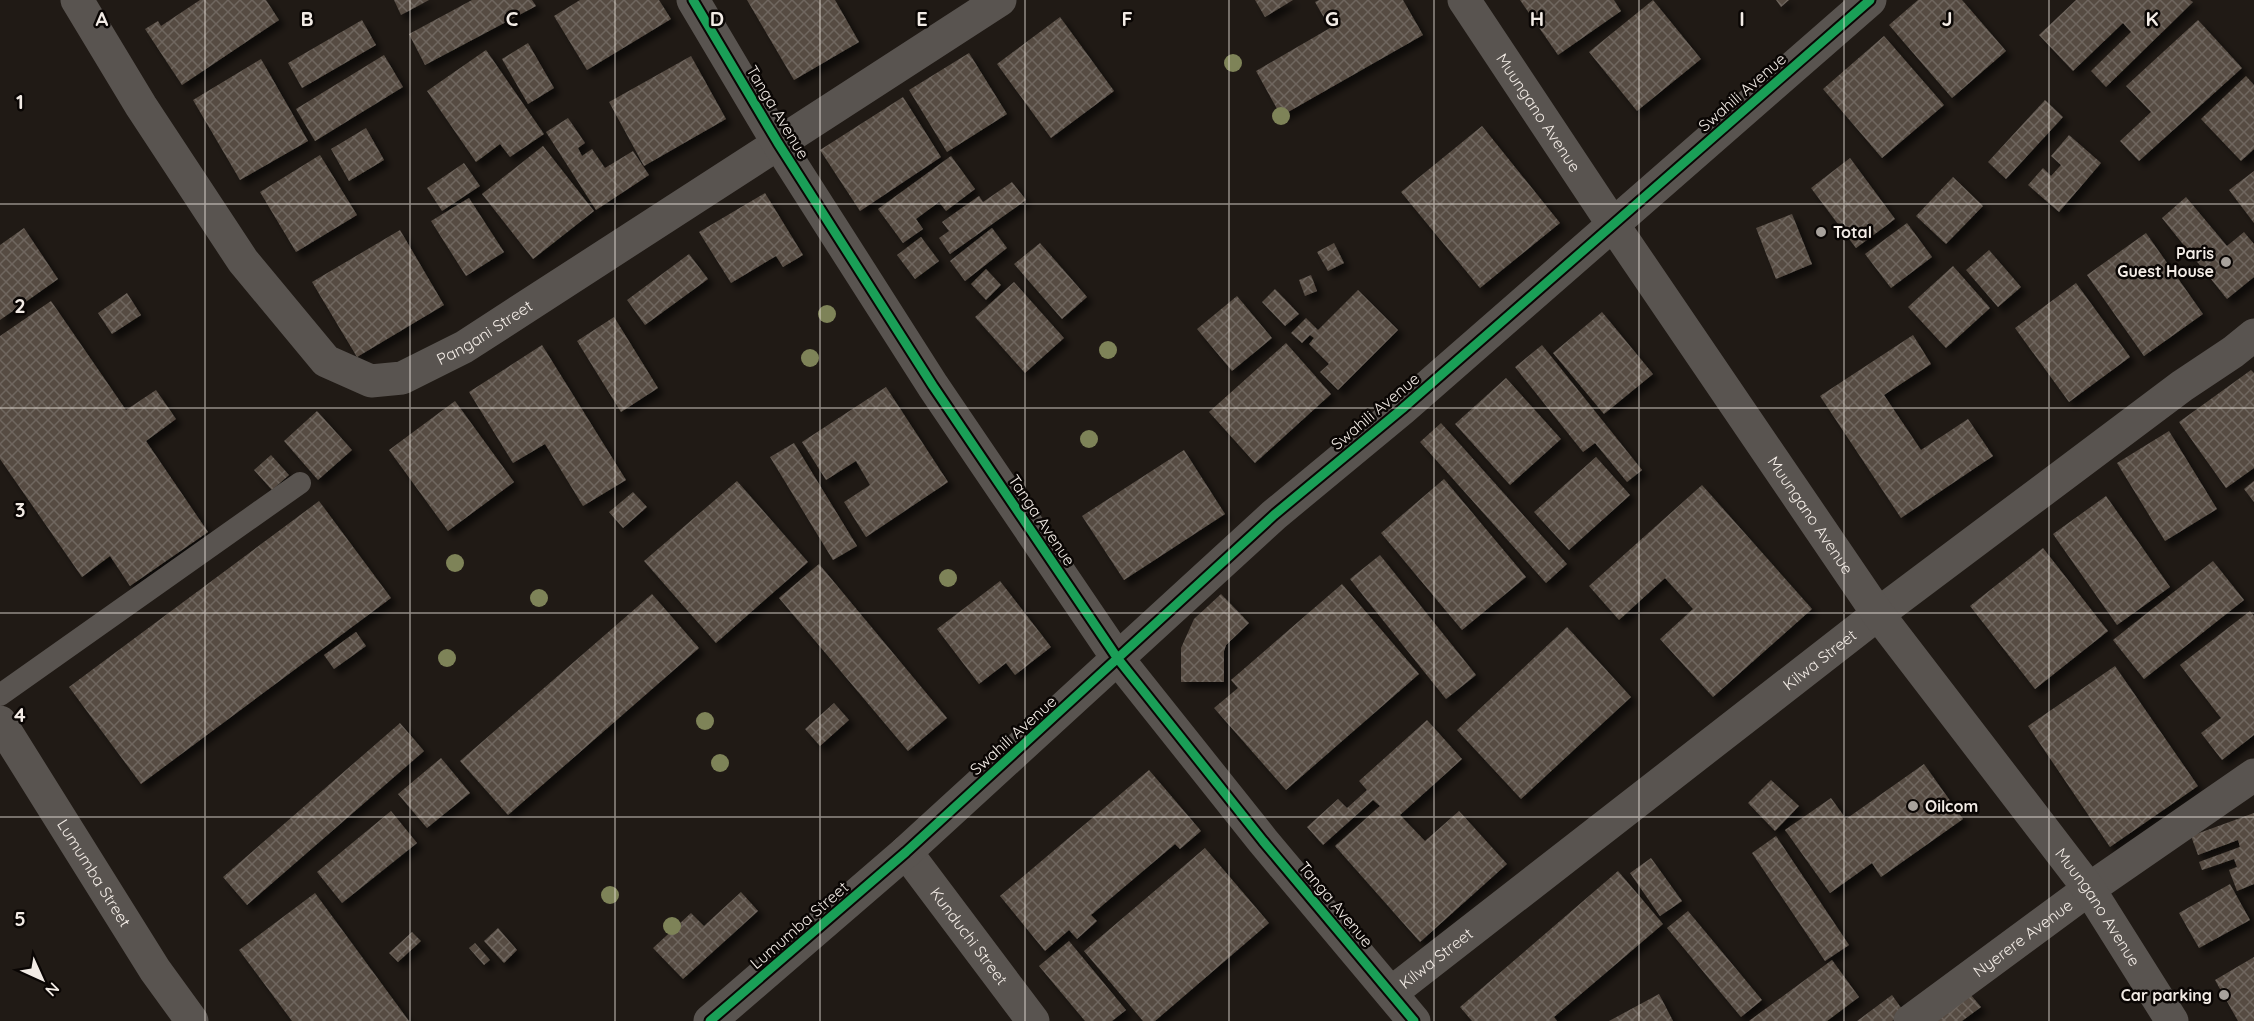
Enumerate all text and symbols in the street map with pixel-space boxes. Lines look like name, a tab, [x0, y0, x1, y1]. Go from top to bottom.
text: A	[96, 6, 109, 31]
text: B	[300, 6, 314, 31]
text: C	[506, 6, 519, 31]
text: D	[710, 6, 724, 31]
text: E	[916, 6, 928, 31]
text: F	[1121, 6, 1133, 31]
text: G	[1325, 6, 1339, 31]
text: H	[1530, 6, 1544, 31]
text: I	[1739, 6, 1745, 31]
text: J	[1941, 6, 1953, 31]
text: K	[2145, 6, 2159, 31]
street label: Muungano Avenue	[1492, 49, 1585, 176]
street label: Swahili Avenue	[1694, 49, 1790, 135]
street label: Tanga Avenue	[742, 62, 814, 162]
text: 1	[16, 89, 24, 114]
place label: Total	[1833, 222, 1872, 242]
marker: Total	[1814, 225, 1828, 239]
place label: Paris Guest House	[2117, 243, 2214, 281]
marker: Paris Guest House	[2219, 255, 2233, 269]
text: 2	[14, 293, 26, 318]
street label: Pangani Street	[433, 295, 536, 369]
street label: Swahili Avenue	[1327, 368, 1423, 454]
street label: Muungano Avenue	[1764, 452, 1858, 578]
street label: Tanga Avenue	[1004, 471, 1080, 569]
text: 3	[15, 497, 25, 522]
street label: Kilwa Street	[1779, 625, 1860, 694]
street label: Swahili Avenue	[966, 691, 1060, 779]
text: 4	[14, 702, 26, 727]
place label: Oilcom	[1925, 796, 1978, 816]
marker: Oilcom	[1906, 799, 1920, 813]
street label: Lumumba Street	[53, 815, 136, 931]
street label: Muungano Avenue	[2051, 844, 2145, 970]
street label: Tanga Avenue	[1294, 857, 1378, 951]
street label: Lumumba Street	[746, 877, 852, 973]
street label: Kunduchi Street	[926, 883, 1012, 989]
street label: Nyerere Avenue	[1969, 895, 2076, 981]
text: 5	[14, 906, 26, 931]
street label: Kilwa Street	[1395, 923, 1477, 993]
north arrow	[12, 949, 72, 1009]
text: N	[41, 978, 64, 1001]
place label: Car parking	[2121, 985, 2212, 1005]
marker: Car parking	[2217, 988, 2231, 1002]

